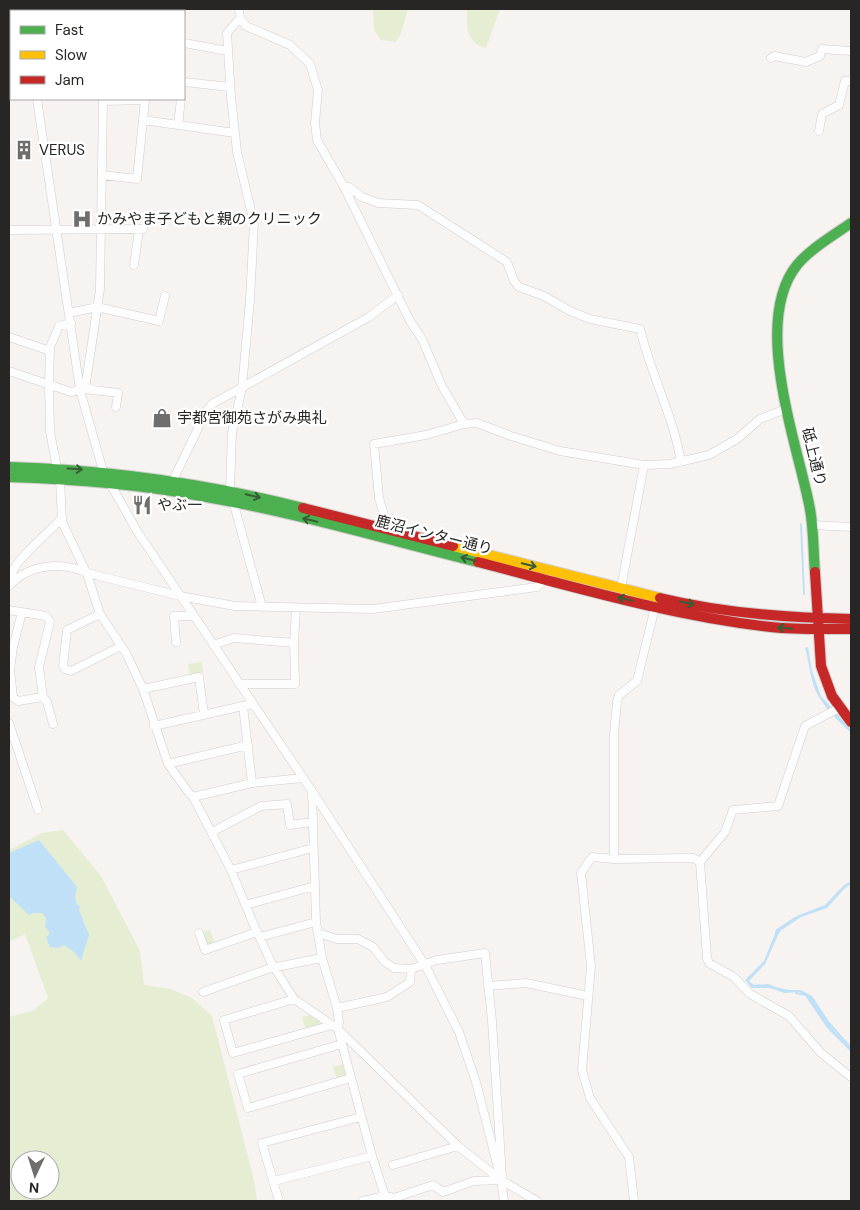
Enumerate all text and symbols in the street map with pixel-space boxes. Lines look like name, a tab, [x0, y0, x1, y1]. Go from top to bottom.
legend	[10, 10, 185, 100]
text: Fast	[55, 20, 84, 40]
text: Slow	[55, 45, 88, 65]
text: Jam	[55, 70, 84, 90]
building icon: VERUS	[13, 139, 35, 161]
place label: VERUS	[39, 140, 85, 160]
hospital icon: かみやま子どもと親のクリニック	[71, 208, 93, 230]
place label: かみやま子どもと親のクリニック	[97, 209, 322, 229]
shop icon: 宇都宮御苑さがみ典礼	[151, 407, 173, 429]
place label: 宇都宮御苑さがみ典礼	[177, 408, 327, 428]
street label: 砥上通り	[797, 425, 831, 489]
one-way arrow	[67, 465, 83, 474]
one-way arrow	[244, 492, 260, 501]
restaurant icon: やぶ一	[131, 494, 153, 516]
place label: やぶ一	[157, 495, 202, 515]
street label: 鹿沼インター通り	[373, 511, 495, 559]
one-way arrow	[303, 515, 319, 524]
one-way arrow	[460, 554, 476, 563]
one-way arrow	[521, 561, 537, 570]
one-way arrow	[618, 594, 634, 603]
one-way arrow	[679, 599, 695, 609]
one-way arrow	[777, 623, 793, 633]
north arrow	[10, 1150, 60, 1200]
text: N	[28, 1179, 40, 1197]

